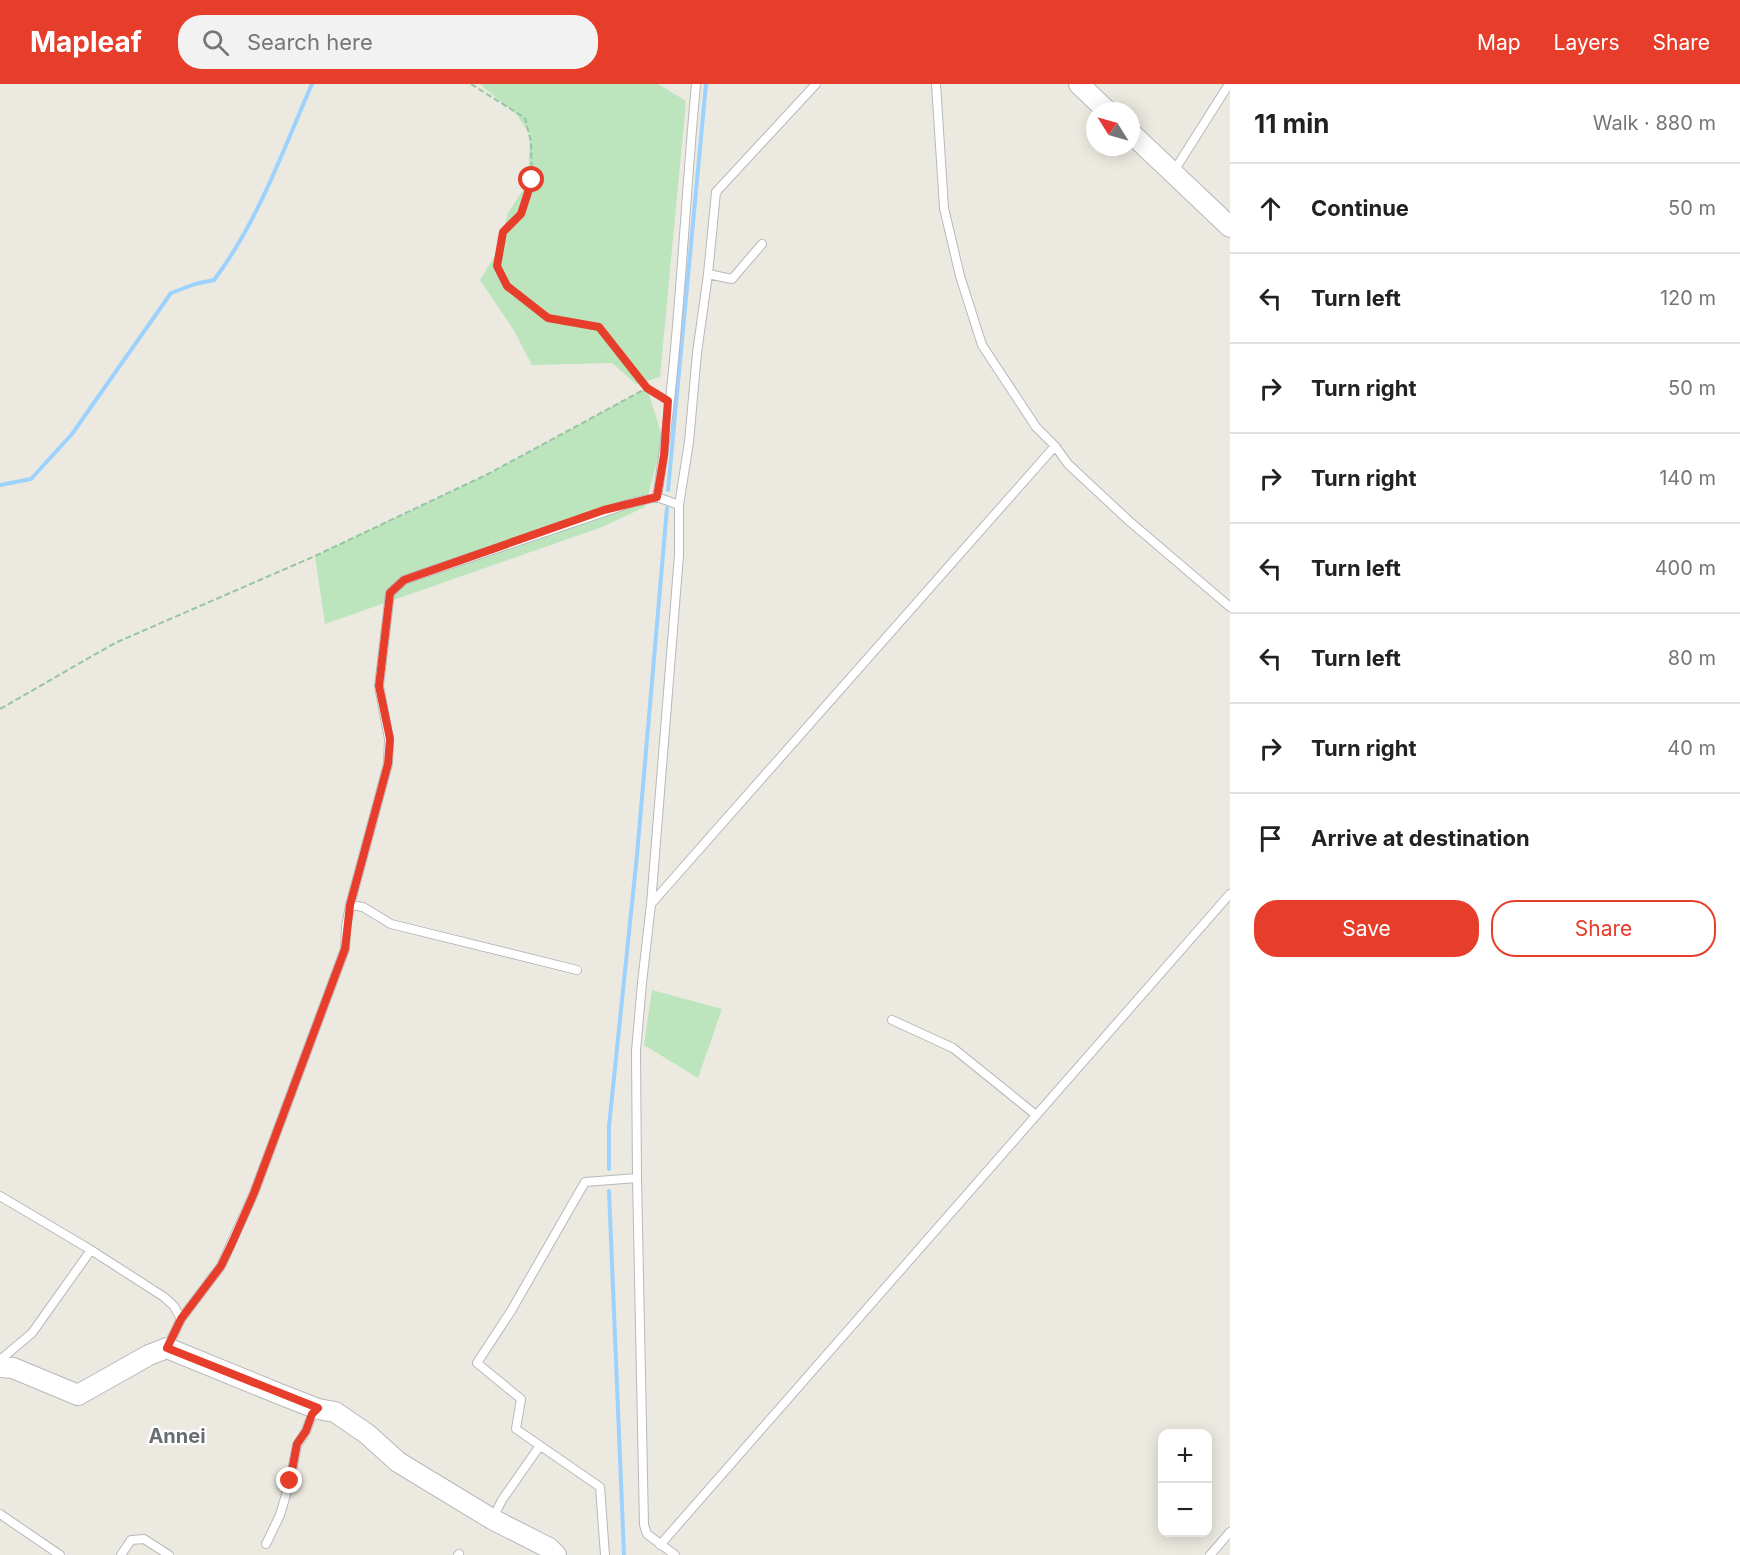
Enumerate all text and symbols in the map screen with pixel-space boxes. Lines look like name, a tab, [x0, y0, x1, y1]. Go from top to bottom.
search box	[178, 15, 598, 69]
text: Mapleaf	[30, 25, 142, 59]
icon: search	[199, 26, 232, 59]
text: Search here	[247, 29, 373, 55]
text: Map	[1477, 30, 1521, 55]
text: Layers	[1554, 30, 1620, 55]
text: Share	[1653, 30, 1710, 55]
north arrow	[1086, 102, 1140, 156]
text: 11 min	[1254, 108, 1330, 139]
text: Walk · 880 m	[1593, 111, 1716, 135]
route start	[518, 166, 544, 192]
icon: ahead	[1254, 192, 1287, 225]
text: Continue	[1311, 195, 1409, 221]
text: 50 m	[1668, 196, 1716, 220]
icon: left	[1254, 282, 1287, 315]
text: Turn left	[1311, 285, 1401, 311]
text: 120 m	[1660, 286, 1716, 310]
icon: right	[1254, 372, 1287, 405]
text: Turn right	[1311, 375, 1417, 401]
text: 50 m	[1668, 376, 1716, 400]
icon: right	[1254, 462, 1287, 495]
text: Turn right	[1311, 465, 1417, 491]
text: 140 m	[1659, 466, 1716, 490]
icon: left	[1254, 552, 1287, 585]
text: Turn left	[1311, 555, 1401, 581]
text: 400 m	[1655, 556, 1716, 580]
icon: left	[1254, 642, 1287, 675]
text: Turn left	[1311, 645, 1401, 671]
text: 80 m	[1668, 646, 1716, 670]
icon: right	[1254, 732, 1287, 765]
text: Turn right	[1311, 735, 1417, 761]
text: 40 m	[1667, 736, 1716, 760]
icon: arrive	[1254, 822, 1287, 855]
text: Arrive at destination	[1311, 825, 1530, 851]
button: Save	[1254, 900, 1479, 957]
button: Share	[1491, 900, 1716, 957]
district label: Annei	[148, 1424, 206, 1448]
map controls	[1158, 1429, 1212, 1537]
button: +	[1158, 1429, 1212, 1483]
route end	[276, 1467, 302, 1493]
button: −	[1158, 1483, 1212, 1537]

